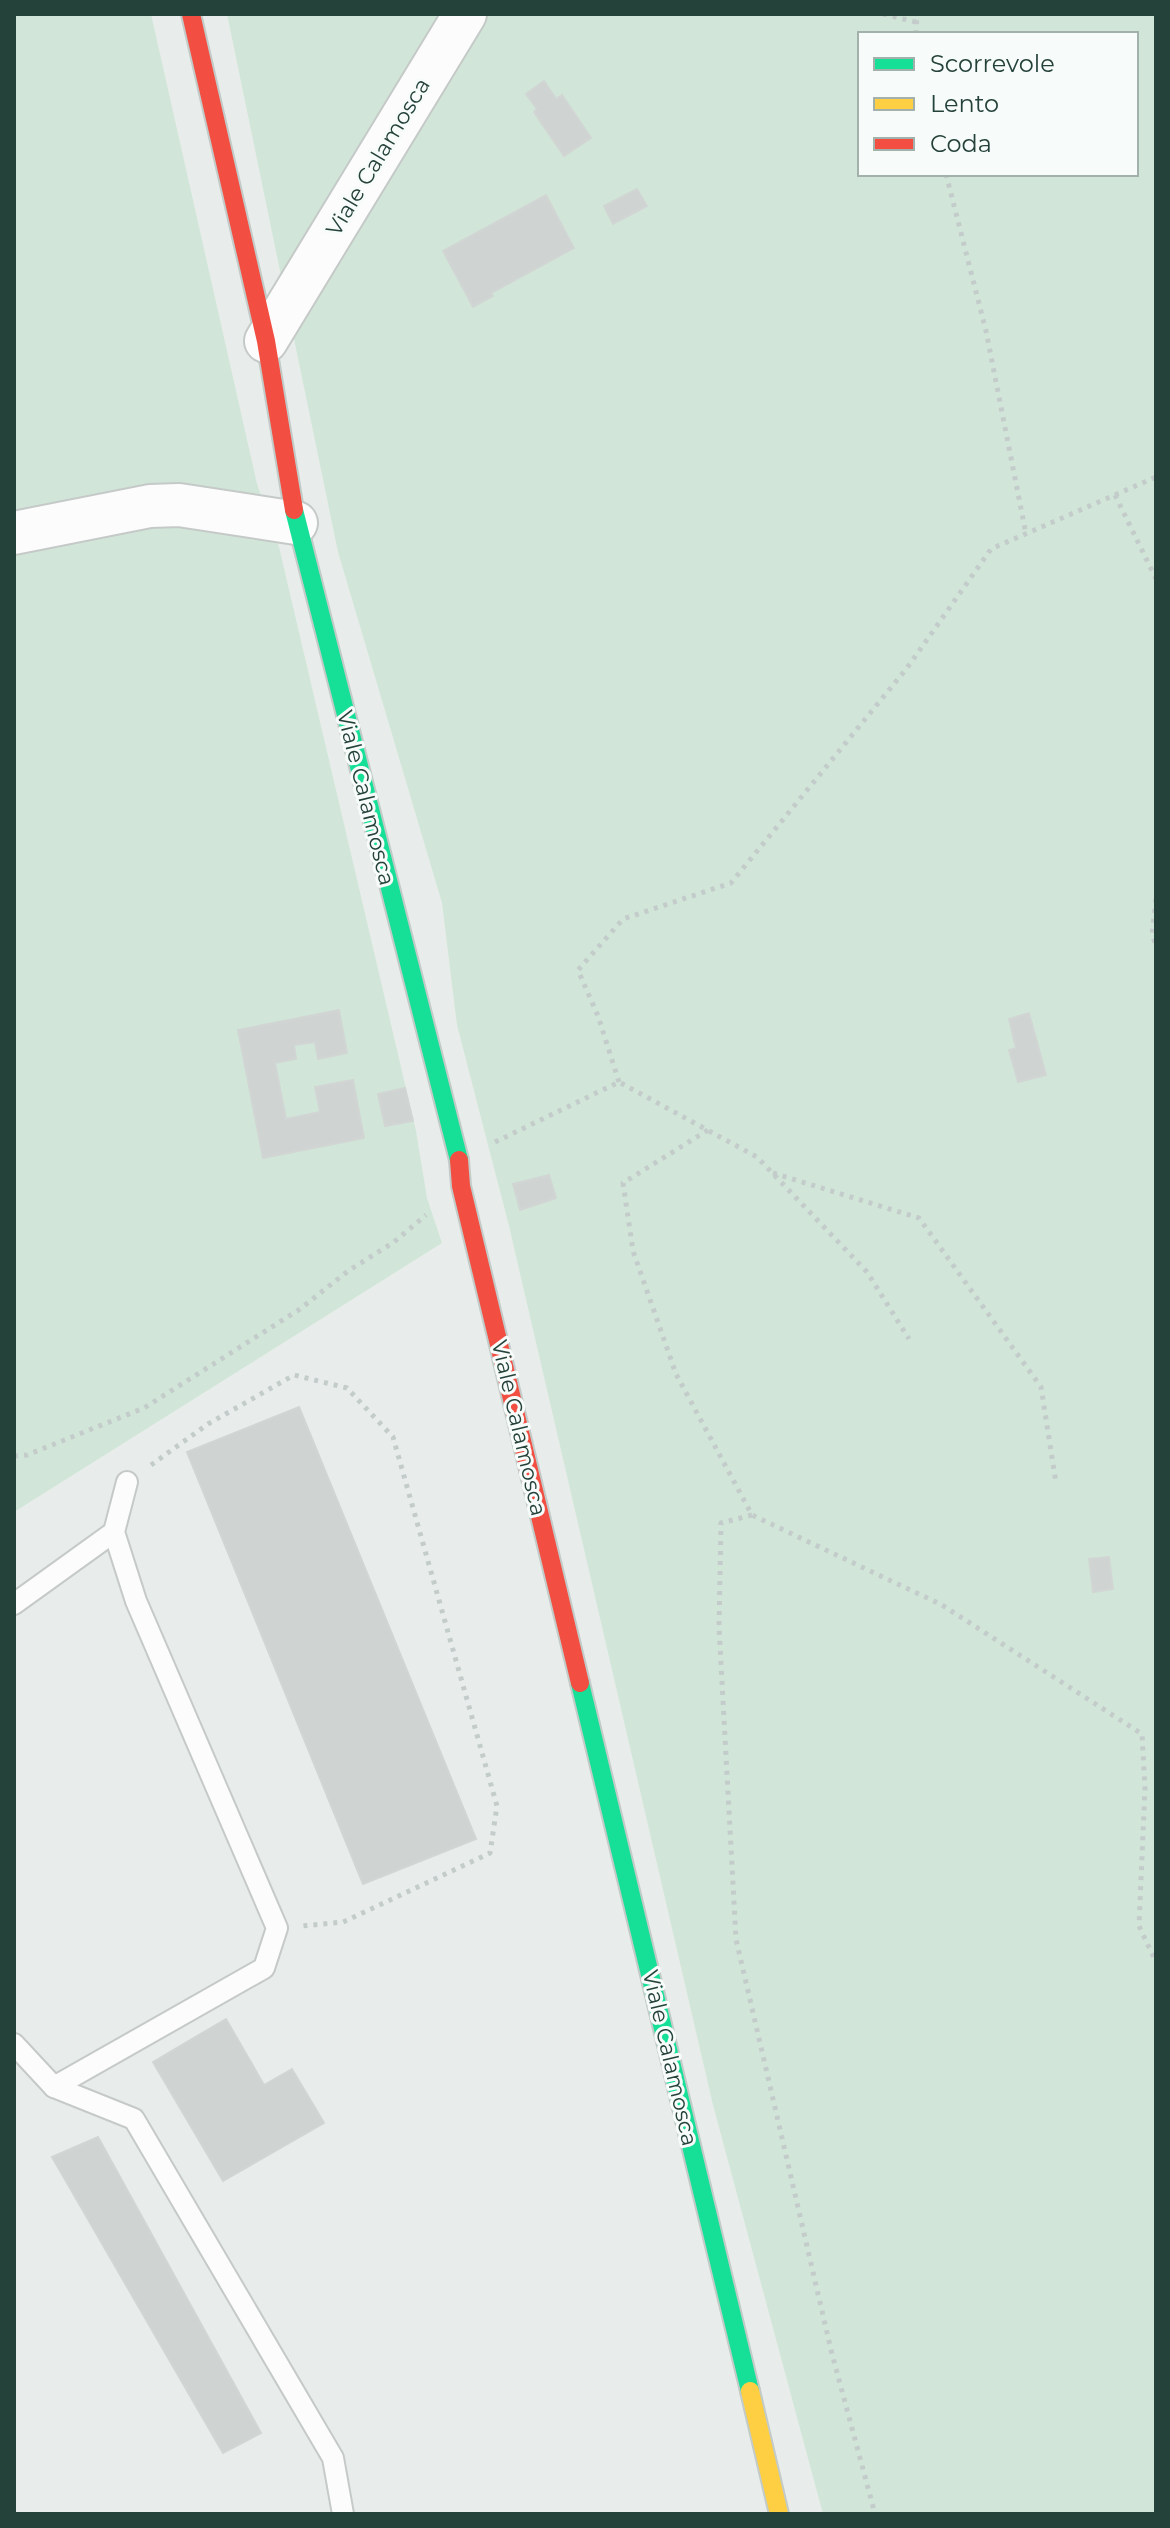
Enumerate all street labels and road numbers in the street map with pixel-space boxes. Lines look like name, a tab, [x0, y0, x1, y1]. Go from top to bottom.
street label: Viale Calamosca	[320, 73, 436, 241]
street label: Viale Calamosca	[331, 708, 401, 888]
street label: Viale Calamosca	[486, 1338, 552, 1518]
street label: Viale Calamosca	[637, 1968, 703, 2148]

